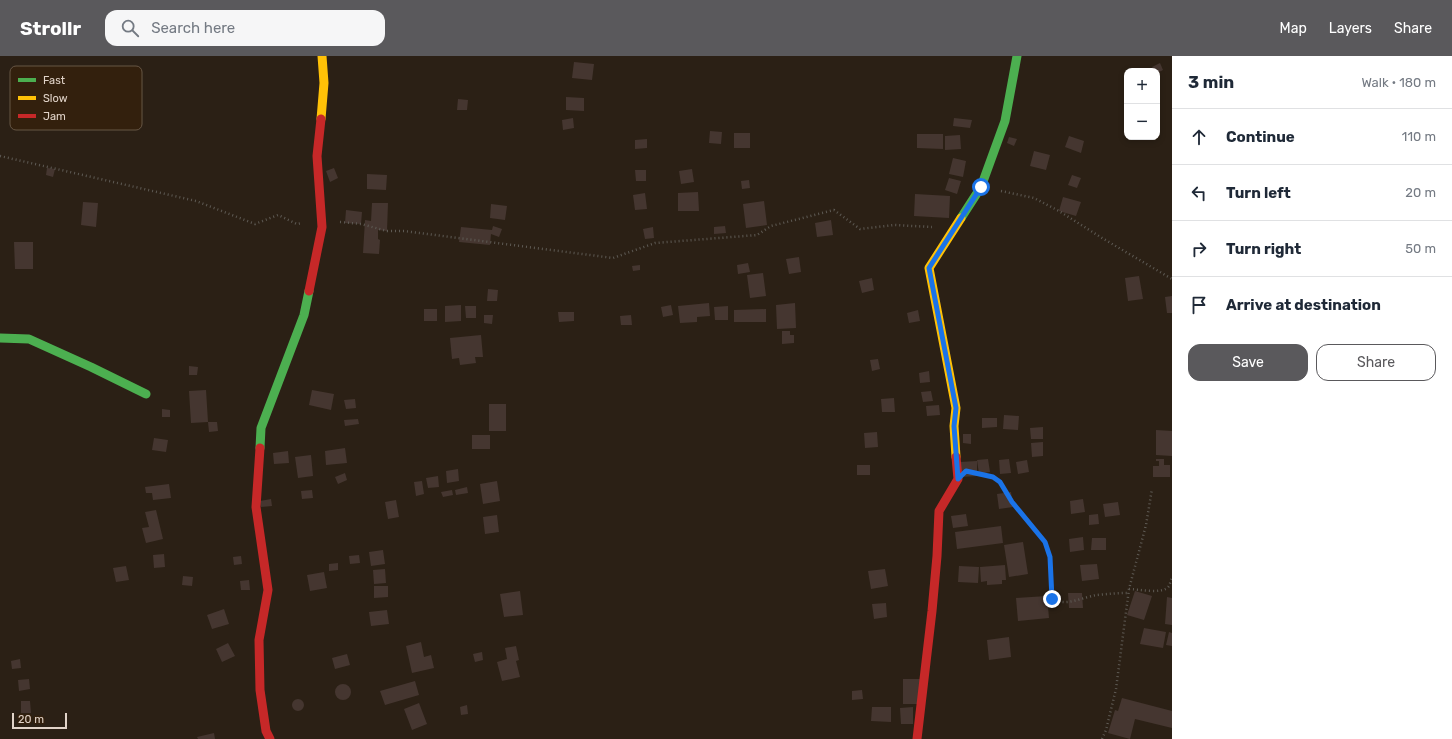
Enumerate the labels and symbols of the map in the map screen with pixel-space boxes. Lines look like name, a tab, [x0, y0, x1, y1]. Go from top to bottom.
legend	[10, 66, 142, 130]
text: Fast	[43, 74, 66, 87]
text: Slow	[43, 92, 68, 105]
text: Jam	[43, 110, 66, 123]
route start	[972, 178, 990, 196]
route end	[1043, 590, 1061, 608]
scale bar	[12, 711, 67, 730]

